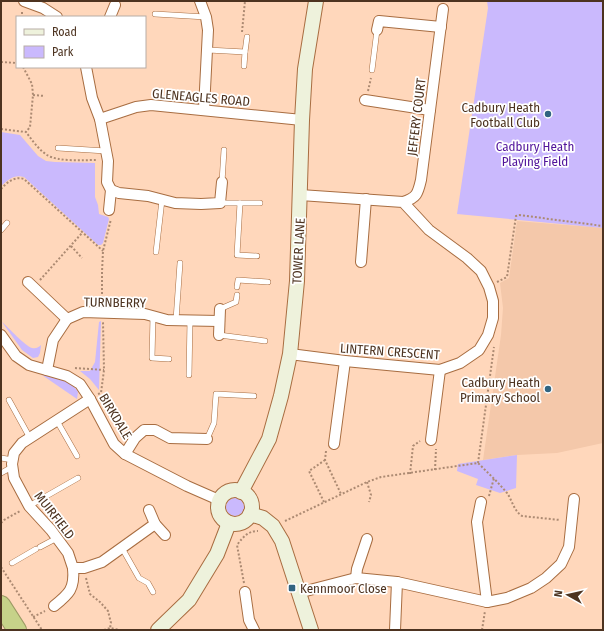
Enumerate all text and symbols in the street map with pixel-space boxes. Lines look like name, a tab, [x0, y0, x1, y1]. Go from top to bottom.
legend	[16, 16, 146, 68]
text: Road	[52, 25, 77, 39]
text: Park	[52, 45, 74, 59]
street label: JEFFERY COURT	[404, 77, 429, 157]
street label: GLENEAGLES ROAD	[151, 86, 250, 109]
place label: Cadbury Heath Football Club	[461, 100, 540, 130]
marker: Cadbury Heath Football Club	[543, 109, 553, 119]
park label: Cadbury Heath Playing Field	[496, 139, 574, 169]
street label: TOWER LANE	[289, 218, 308, 285]
street label: TURNBERRY	[84, 294, 147, 311]
street label: LINTERN CRESCENT	[340, 341, 440, 362]
place label: Cadbury Heath Primary School	[460, 375, 541, 405]
marker: Cadbury Heath Primary School	[543, 384, 553, 394]
street label: BIRKDALE	[96, 391, 135, 442]
street label: MUIRFIELD	[31, 489, 78, 542]
north arrow	[548, 575, 588, 615]
place label: Kennmoor Close	[300, 581, 387, 596]
marker: Kennmoor Close	[287, 583, 297, 593]
text: N	[552, 590, 565, 598]

